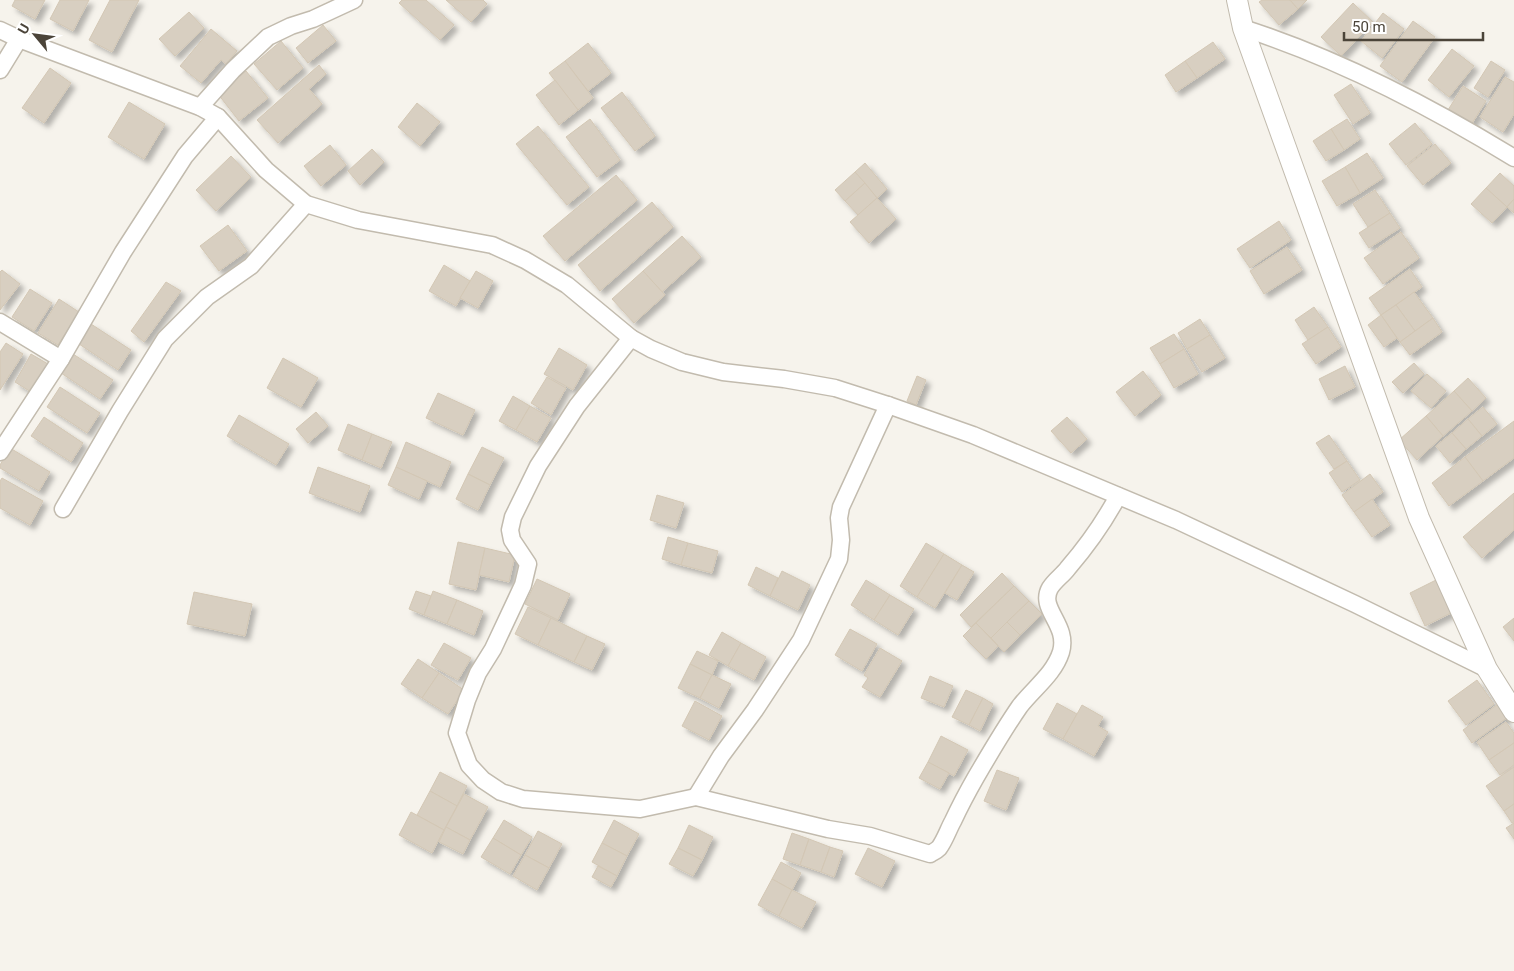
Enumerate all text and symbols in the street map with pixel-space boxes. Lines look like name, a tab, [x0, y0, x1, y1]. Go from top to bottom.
north arrow	[10, 10, 60, 60]
scale bar	[1344, 10, 1483, 42]
text: 50 m	[1352, 18, 1386, 36]
text: U	[14, 21, 33, 37]

